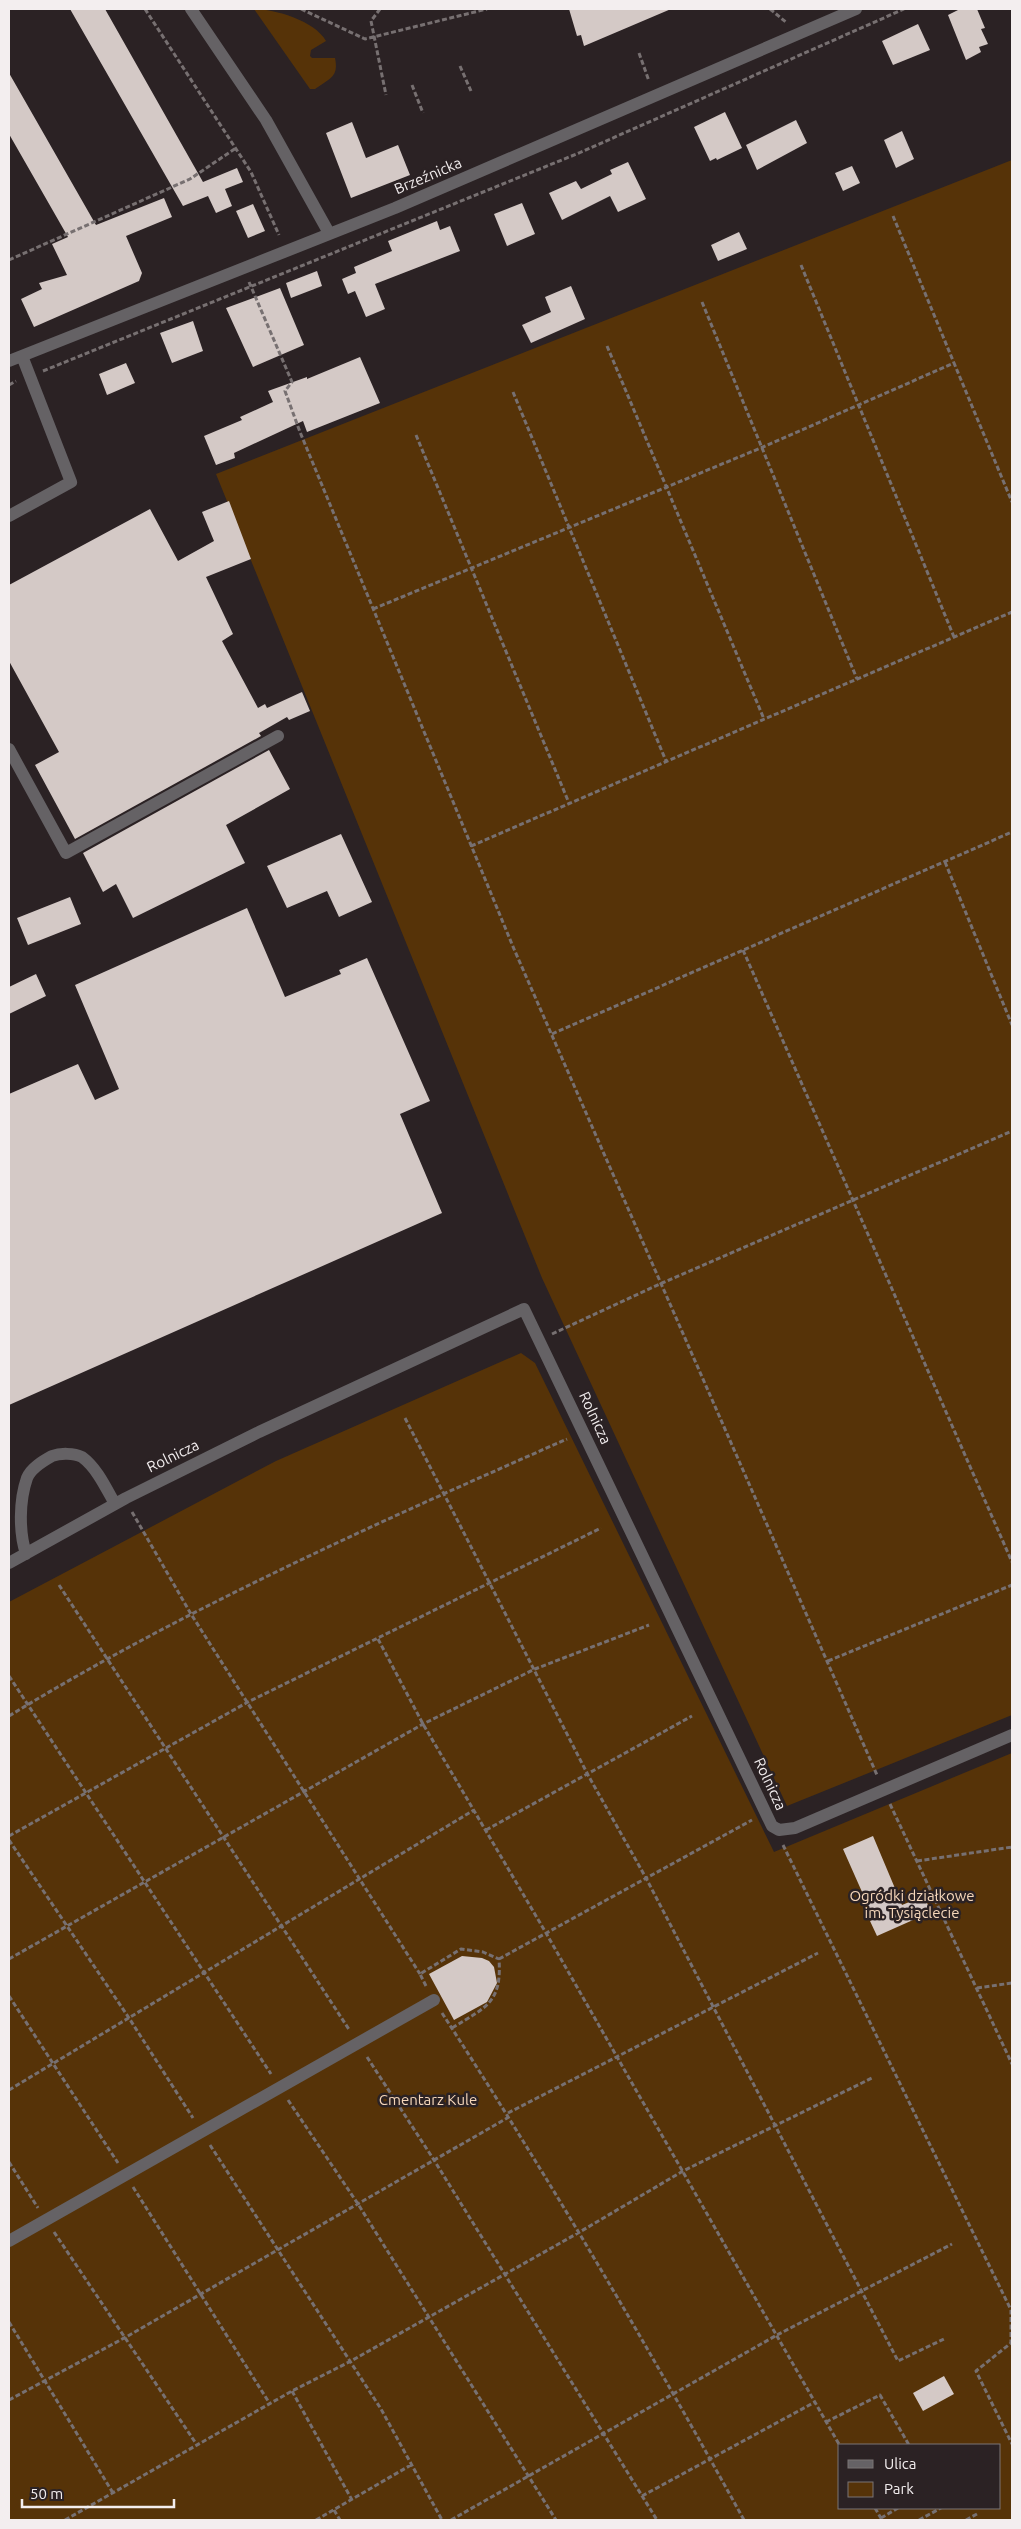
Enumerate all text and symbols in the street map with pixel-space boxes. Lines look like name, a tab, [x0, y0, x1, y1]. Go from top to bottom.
street label: Brzeźnicka	[392, 154, 464, 197]
street label: Rolnicza	[576, 1389, 615, 1447]
street label: Rolnicza	[144, 1436, 202, 1475]
street label: Rolnicza	[751, 1755, 790, 1813]
park label: Ogródki działkowe im. Tysiąclecie	[849, 1887, 975, 1921]
park label: Cmentarz Kule	[379, 2091, 477, 2108]
legend	[838, 2444, 1001, 2509]
text: Ulica	[884, 2455, 916, 2472]
scale bar	[22, 2476, 175, 2508]
text: Park	[884, 2480, 914, 2497]
text: 50 m	[30, 2485, 63, 2502]

